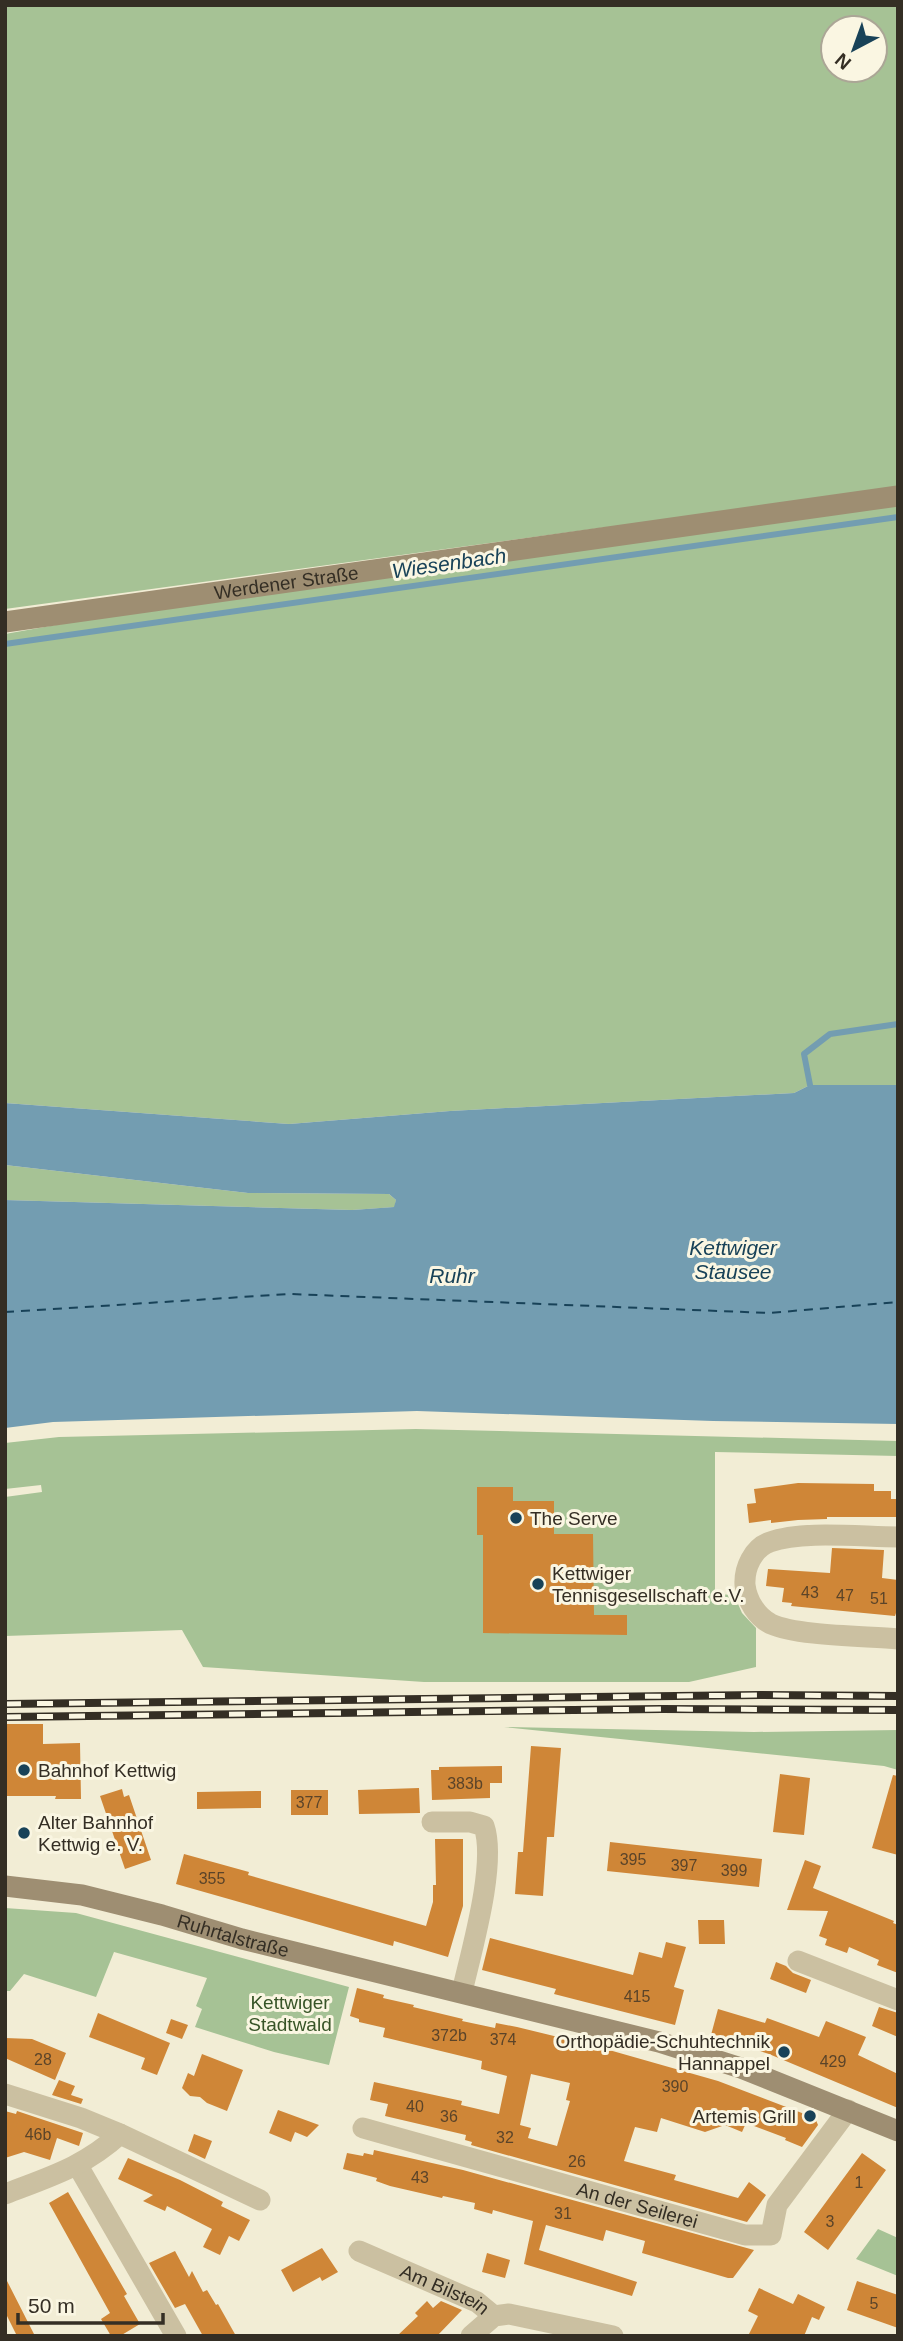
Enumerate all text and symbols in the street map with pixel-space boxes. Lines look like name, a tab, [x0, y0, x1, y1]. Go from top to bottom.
north arrow	[819, 14, 889, 84]
text: N	[831, 49, 855, 74]
water label: Wiesenbach	[390, 544, 508, 582]
street label: Werdener Straße	[213, 562, 360, 603]
water label: Kettwiger Stausee	[689, 1236, 778, 1283]
water label: Ruhr	[429, 1264, 476, 1287]
place label: The Serve	[530, 1508, 618, 1529]
marker: The Serve	[508, 1510, 524, 1526]
place label: Kettwiger Tennisgesellschaft e.V.	[552, 1563, 745, 1606]
marker: Kettwiger Tennisgesellschaft e.V.	[530, 1576, 546, 1592]
house number: 43	[801, 1584, 819, 1601]
house number: 47	[836, 1587, 854, 1604]
house number: 51	[870, 1590, 888, 1607]
place label: Bahnhof Kettwig	[38, 1760, 176, 1781]
marker: Bahnhof Kettwig	[16, 1762, 32, 1778]
house number: 383b	[447, 1775, 483, 1792]
house number: 377	[296, 1794, 322, 1811]
place label: Alter Bahnhof Kettwig e. V.	[38, 1812, 154, 1855]
marker: Alter Bahnhof Kettwig e. V.	[16, 1825, 32, 1841]
house number: 395	[620, 1851, 646, 1868]
house number: 397	[671, 1857, 697, 1874]
house number: 399	[721, 1862, 747, 1879]
house number: 355	[199, 1870, 225, 1887]
street label: Ruhrtalstraße	[175, 1910, 291, 1961]
house number: 415	[624, 1988, 650, 2005]
park label: Kettwiger Stadtwald	[248, 1992, 332, 2035]
house number: 372b	[431, 2027, 467, 2044]
house number: 374	[490, 2031, 516, 2048]
place label: Orthopädie-Schuhtechnik Hannappel	[556, 2031, 770, 2074]
marker: Orthopädie-Schuhtechnik Hannappel	[776, 2044, 792, 2060]
house number: 28	[34, 2051, 52, 2068]
house number: 429	[820, 2053, 846, 2070]
house number: 390	[662, 2078, 688, 2095]
house number: 40	[406, 2098, 424, 2115]
place label: Artemis Grill	[693, 2106, 796, 2127]
house number: 36	[440, 2108, 458, 2125]
marker: Artemis Grill	[802, 2108, 818, 2124]
house number: 46b	[25, 2126, 51, 2143]
house number: 32	[496, 2129, 514, 2146]
house number: 26	[568, 2153, 586, 2170]
house number: 43	[411, 2169, 429, 2186]
house number: 1	[855, 2174, 864, 2191]
street label: An der Seilerei	[575, 2178, 700, 2232]
house number: 31	[554, 2205, 572, 2222]
house number: 3	[826, 2213, 835, 2230]
street label: Am Bilstein	[397, 2260, 494, 2318]
scale bar	[18, 2282, 163, 2326]
text: 50 m	[28, 2294, 75, 2317]
house number: 5	[870, 2295, 879, 2312]

